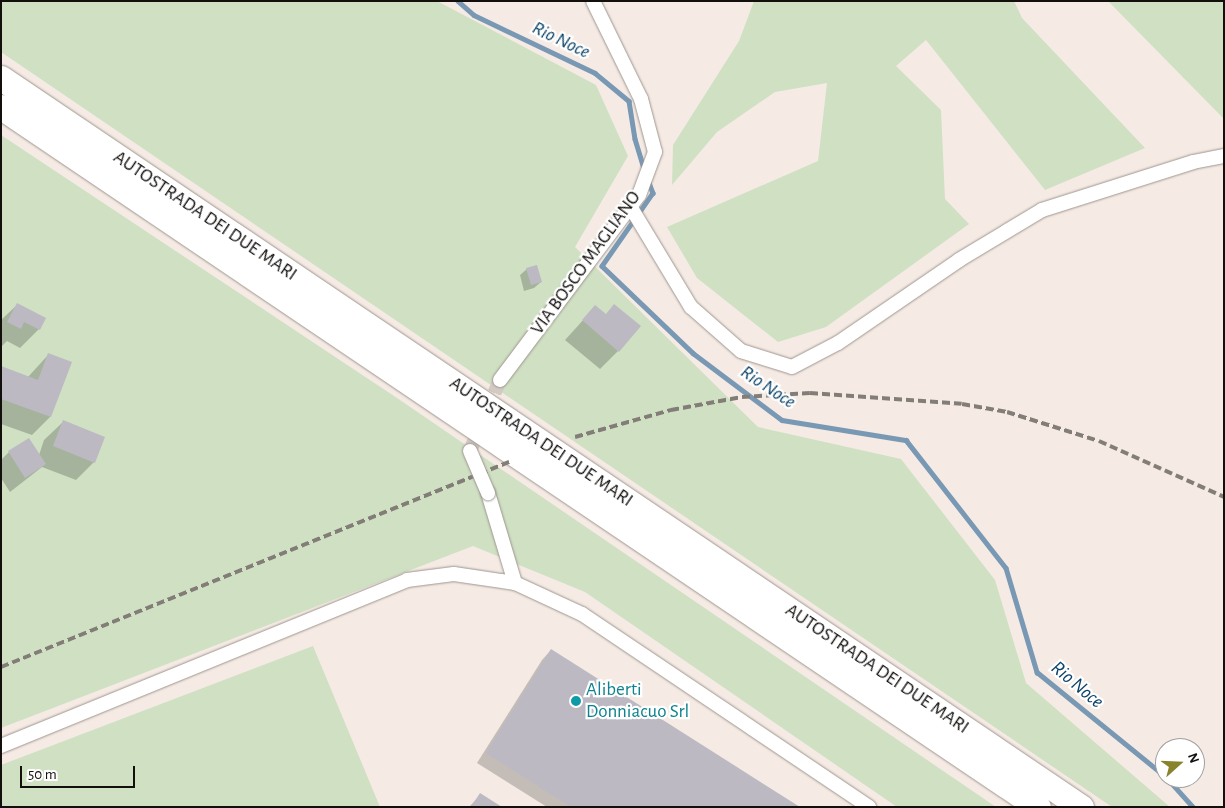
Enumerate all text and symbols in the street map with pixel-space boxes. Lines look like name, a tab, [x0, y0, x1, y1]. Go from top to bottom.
water label: Rio Noce	[528, 16, 594, 64]
street label: AUTOSTRADA DEI DUE MARI	[109, 146, 301, 286]
street label: VIA BOSCO MAGLIANO	[526, 187, 646, 339]
water label: Rio Noce	[736, 360, 800, 414]
street label: AUTOSTRADA DEI DUE MARI	[445, 372, 637, 512]
street label: AUTOSTRADA DEI DUE MARI	[781, 599, 973, 739]
water label: Rio Noce	[1046, 656, 1108, 714]
place label: Aliberti Donniacuo Srl	[586, 679, 689, 723]
marker: Aliberti Donniacuo Srl	[570, 695, 582, 707]
north arrow	[1155, 738, 1205, 788]
text: N	[1185, 751, 1201, 765]
scale bar	[22, 756, 138, 788]
text: 50 m	[28, 767, 57, 782]

